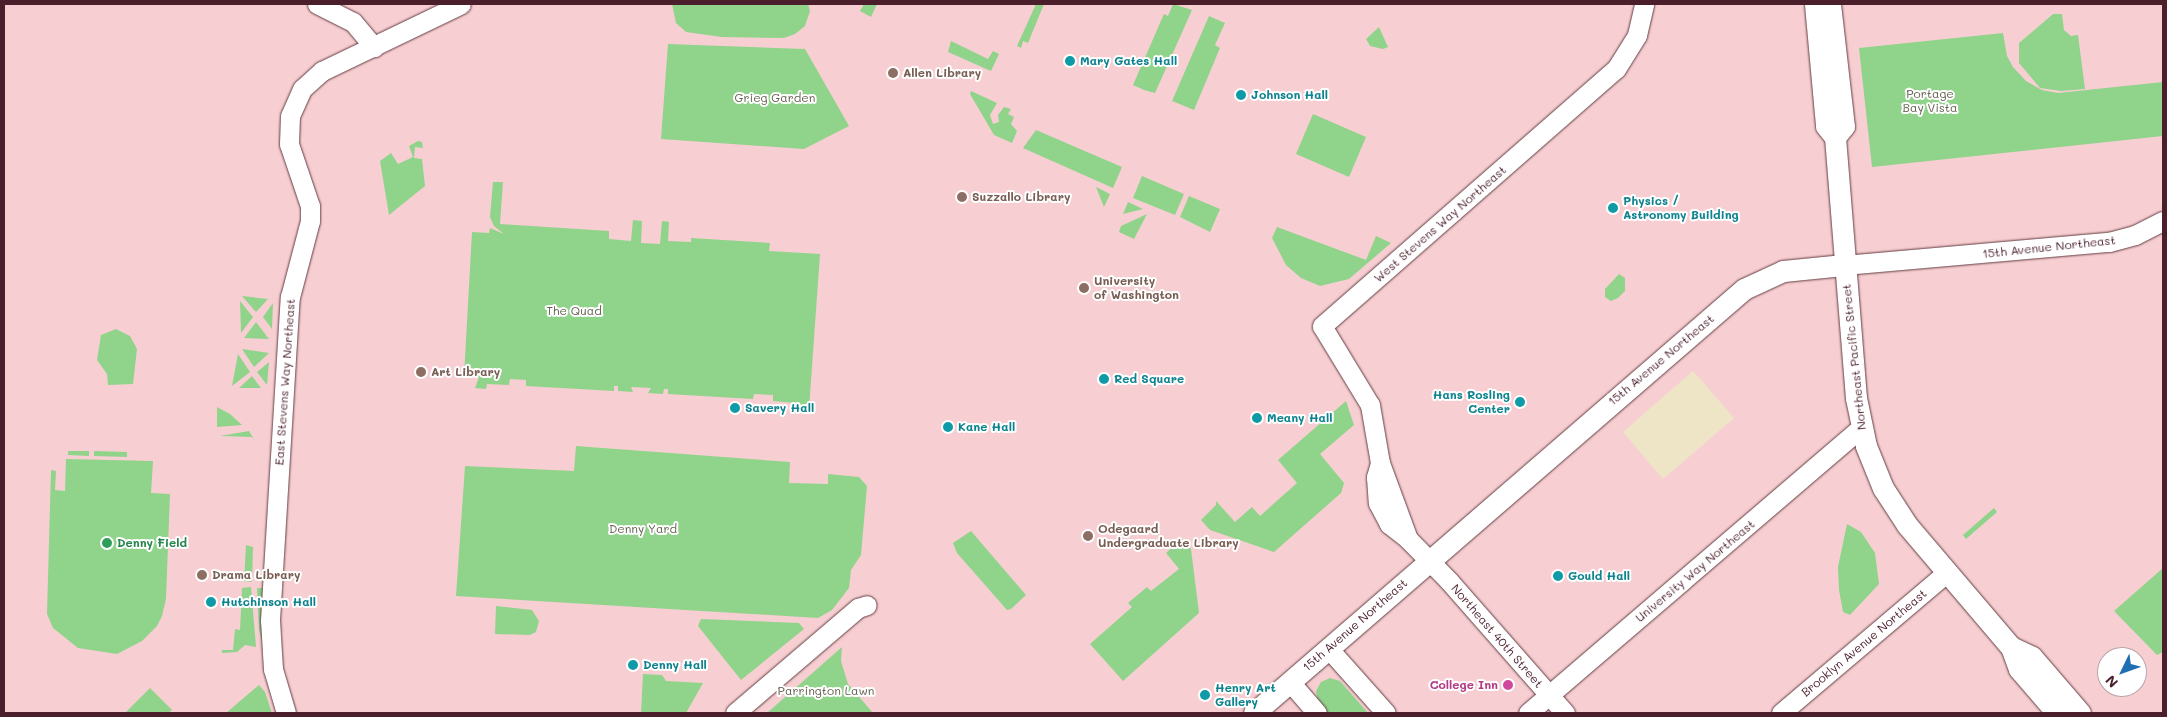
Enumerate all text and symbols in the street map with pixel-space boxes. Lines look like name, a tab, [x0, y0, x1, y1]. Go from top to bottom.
place label: Mary Gates Hall	[1080, 54, 1177, 68]
marker: Mary Gates Hall	[1064, 55, 1076, 67]
place label: Allen Library	[903, 66, 981, 80]
marker: Allen Library	[887, 67, 899, 79]
park label: Portage Bay Vista	[1902, 87, 1958, 115]
place label: Johnson Hall	[1251, 88, 1328, 102]
marker: Johnson Hall	[1235, 89, 1247, 101]
park label: Grieg Garden	[735, 91, 815, 105]
street label: West Stevens Way Northeast	[1371, 163, 1509, 285]
place label: Suzzallo Library	[972, 190, 1070, 204]
marker: Suzzallo Library	[956, 191, 968, 203]
place label: Physics / Astronomy Building	[1623, 194, 1739, 222]
marker: Physics / Astronomy Building	[1607, 202, 1619, 214]
street label: 15th Avenue Northeast	[1982, 233, 2116, 261]
place label: University of Washington	[1094, 274, 1179, 302]
marker: University of Washington	[1078, 282, 1090, 294]
street label: Northeast Pacific Street	[1839, 283, 1869, 431]
street label: East Stevens Way Northeast	[272, 298, 298, 466]
park label: The Quad	[546, 304, 602, 318]
street label: 15th Avenue Northeast	[1605, 312, 1717, 408]
place label: Art Library	[431, 365, 500, 379]
marker: Art Library	[415, 366, 427, 378]
place label: Red Square	[1114, 372, 1184, 386]
marker: Red Square	[1098, 373, 1110, 385]
place label: Hans Rosling Center	[1433, 388, 1510, 416]
marker: Hans Rosling Center	[1514, 396, 1526, 408]
place label: Savery Hall	[745, 401, 814, 415]
marker: Savery Hall	[729, 402, 741, 414]
place label: Meany Hall	[1267, 411, 1332, 425]
marker: Meany Hall	[1251, 412, 1263, 424]
place label: Kane Hall	[958, 420, 1015, 434]
marker: Kane Hall	[942, 421, 954, 433]
street label: University Way Northeast	[1632, 517, 1758, 625]
park label: Denny Yard	[609, 522, 677, 536]
place label: Odegaard Undergraduate Library	[1098, 522, 1239, 550]
marker: Odegaard Undergraduate Library	[1082, 530, 1094, 542]
place label: Denny Field	[117, 536, 187, 550]
marker: Denny Field	[101, 537, 113, 549]
place label: Drama Library	[212, 568, 300, 582]
marker: Drama Library	[196, 569, 208, 581]
place label: Gould Hall	[1568, 569, 1630, 583]
marker: Gould Hall	[1552, 570, 1564, 582]
street label: 15th Avenue Northeast	[1300, 576, 1410, 674]
street label: Northeast 40th Street	[1448, 581, 1546, 691]
street label: Brooklyn Avenue Northeast	[1798, 586, 1930, 700]
place label: Hutchinson Hall	[221, 595, 316, 609]
marker: Hutchinson Hall	[205, 596, 217, 608]
north arrow	[2097, 647, 2147, 697]
place label: Denny Hall	[643, 658, 707, 672]
marker: Denny Hall	[627, 659, 639, 671]
text: N	[2101, 671, 2122, 692]
place label: College Inn	[1430, 678, 1498, 692]
marker: College Inn	[1502, 679, 1514, 691]
place label: Henry Art Gallery	[1215, 681, 1276, 709]
park label: Parrington Lawn	[778, 684, 874, 698]
marker: Henry Art Gallery	[1199, 689, 1211, 701]

